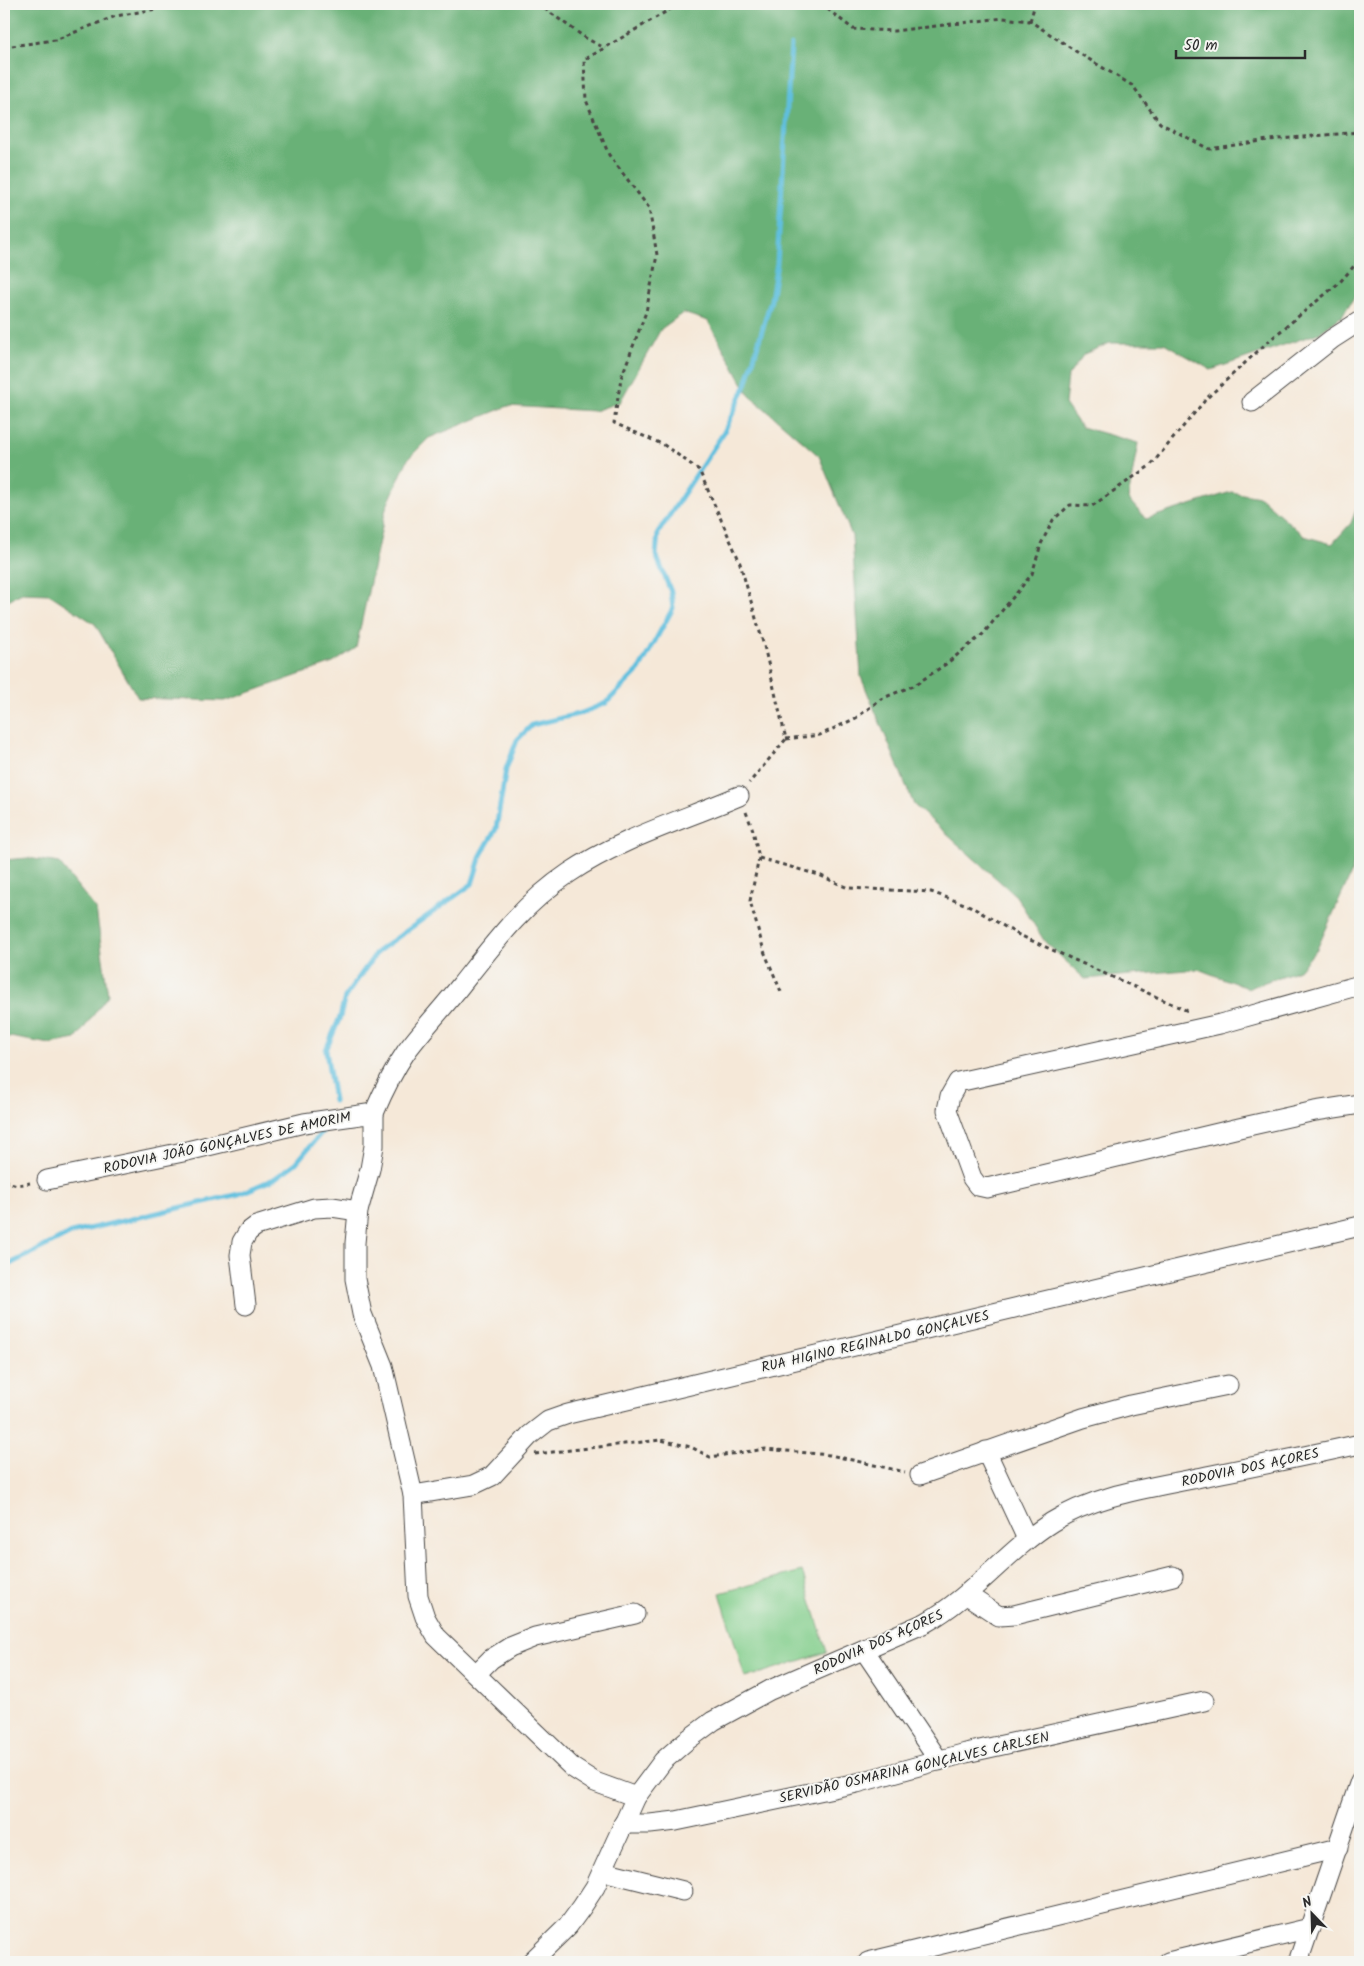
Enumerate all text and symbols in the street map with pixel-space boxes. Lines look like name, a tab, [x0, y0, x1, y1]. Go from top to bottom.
scale bar	[1176, 28, 1305, 60]
text: 50 m	[1184, 34, 1218, 58]
street label: RODOVIA JOÃO GONÇALVES DE AMORIM	[101, 1106, 353, 1180]
street label: RUA HIGINO REGINALDO GONÇALVES	[759, 1305, 992, 1379]
street label: RODOVIA DOS AÇORES	[1179, 1443, 1322, 1493]
street label: RODOVIA DOS AÇORES	[810, 1604, 947, 1681]
street label: SERVIDÃO OSMARINA GONÇALVES CARLSEN	[777, 1726, 1052, 1810]
north arrow	[1286, 1888, 1336, 1938]
text: N	[1299, 1891, 1316, 1915]

